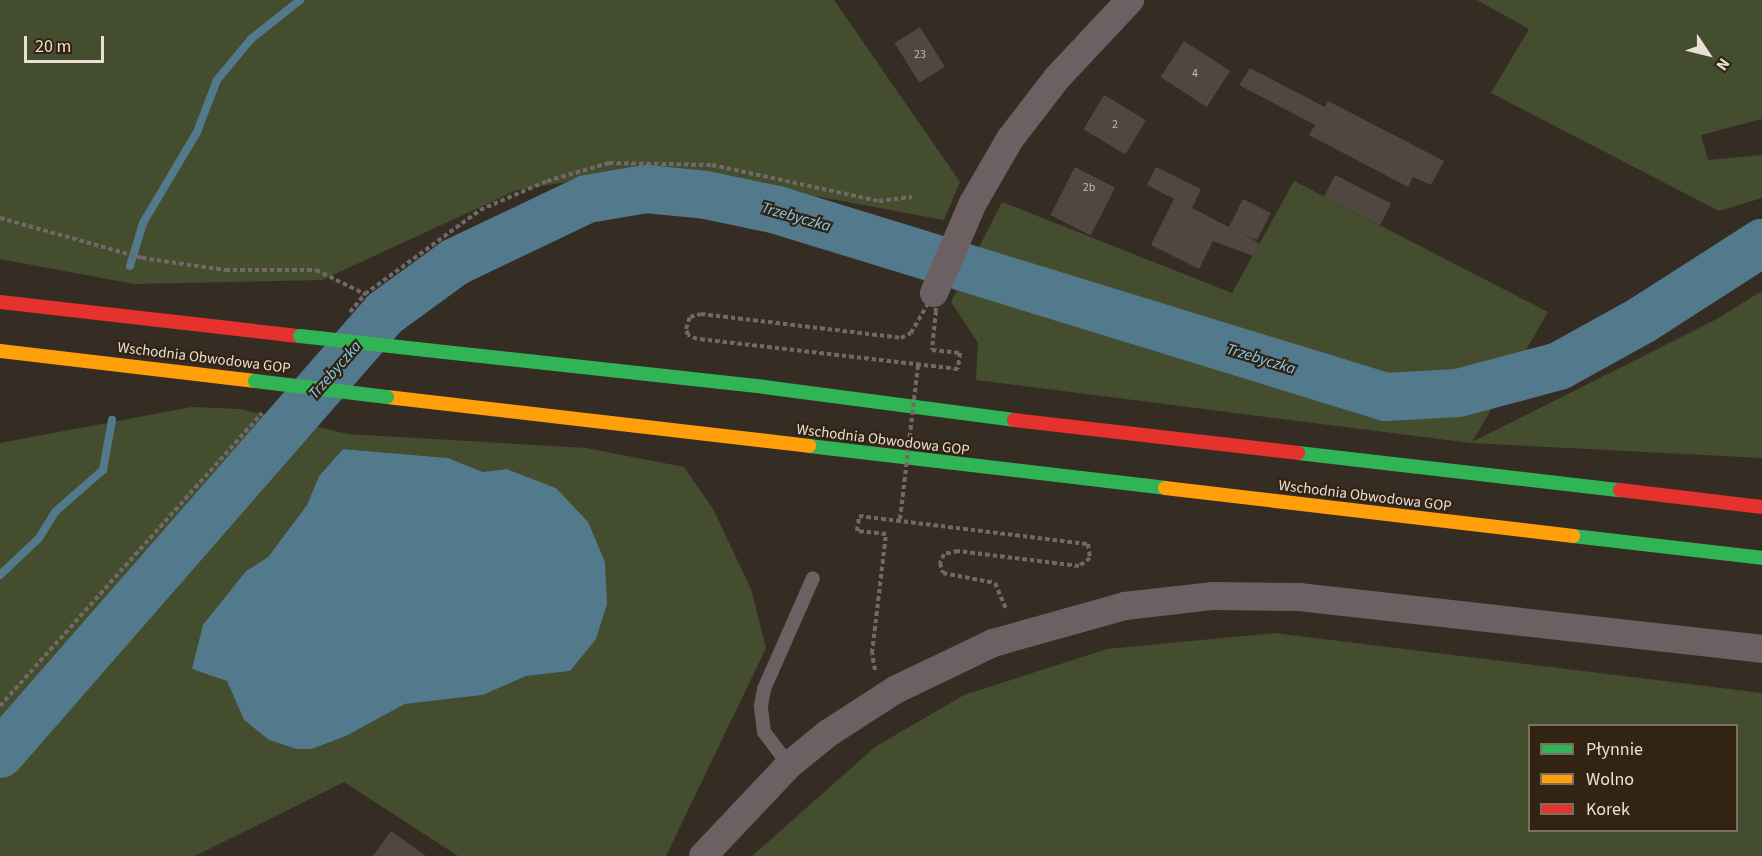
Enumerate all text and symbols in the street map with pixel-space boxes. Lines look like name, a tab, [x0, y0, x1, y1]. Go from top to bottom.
scale bar	[27, 24, 106, 62]
north arrow	[1678, 24, 1738, 84]
text: 20 m	[35, 34, 71, 59]
house number: 23	[914, 48, 926, 62]
text: N	[1711, 54, 1735, 75]
house number: 4	[1192, 67, 1198, 81]
house number: 2	[1112, 118, 1118, 132]
house number: 2b	[1083, 181, 1095, 195]
water label: Trzebyczka	[759, 198, 833, 236]
water label: Trzebyczka	[304, 337, 366, 403]
street label: Wschodnia Obwodowa GOP	[116, 338, 292, 378]
water label: Trzebyczka	[1224, 339, 1298, 379]
street label: Wschodnia Obwodowa GOP	[795, 420, 971, 460]
street label: Wschodnia Obwodowa GOP	[1277, 476, 1453, 516]
legend	[1528, 724, 1738, 832]
text: Płynnie	[1586, 737, 1643, 762]
text: Wolno	[1586, 767, 1634, 792]
text: Korek	[1586, 797, 1630, 822]

